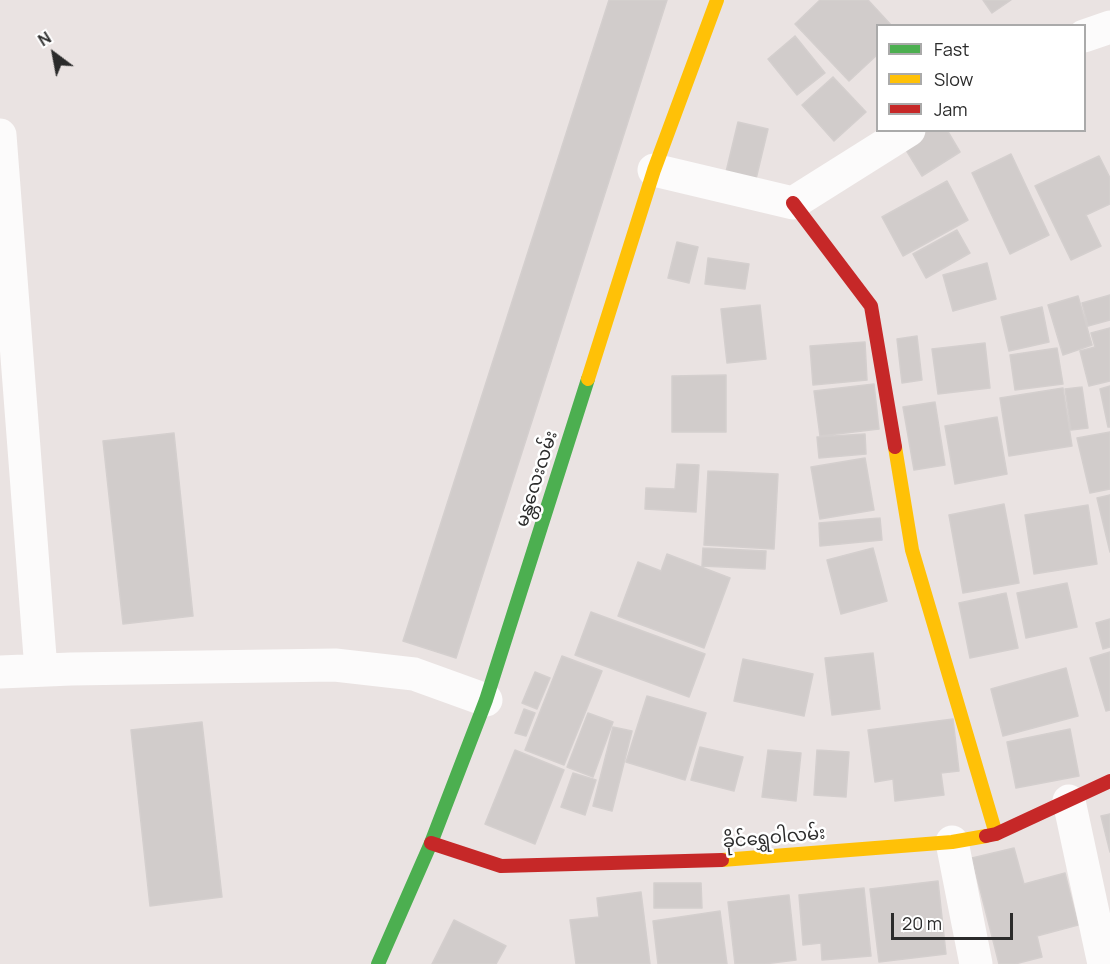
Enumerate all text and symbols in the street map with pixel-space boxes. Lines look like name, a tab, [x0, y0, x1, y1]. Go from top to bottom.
north arrow	[24, 24, 84, 84]
legend	[876, 24, 1086, 132]
text: N	[34, 26, 55, 51]
text: Fast	[934, 37, 969, 61]
text: Slow	[934, 67, 973, 91]
text: Jam	[934, 97, 968, 121]
street label: မန္တလေးလမ်း	[511, 428, 563, 530]
street label: ခိုင်ရွှေဝါလမ်း	[722, 823, 826, 853]
scale bar	[894, 901, 1016, 939]
text: 20 m	[902, 911, 942, 935]

